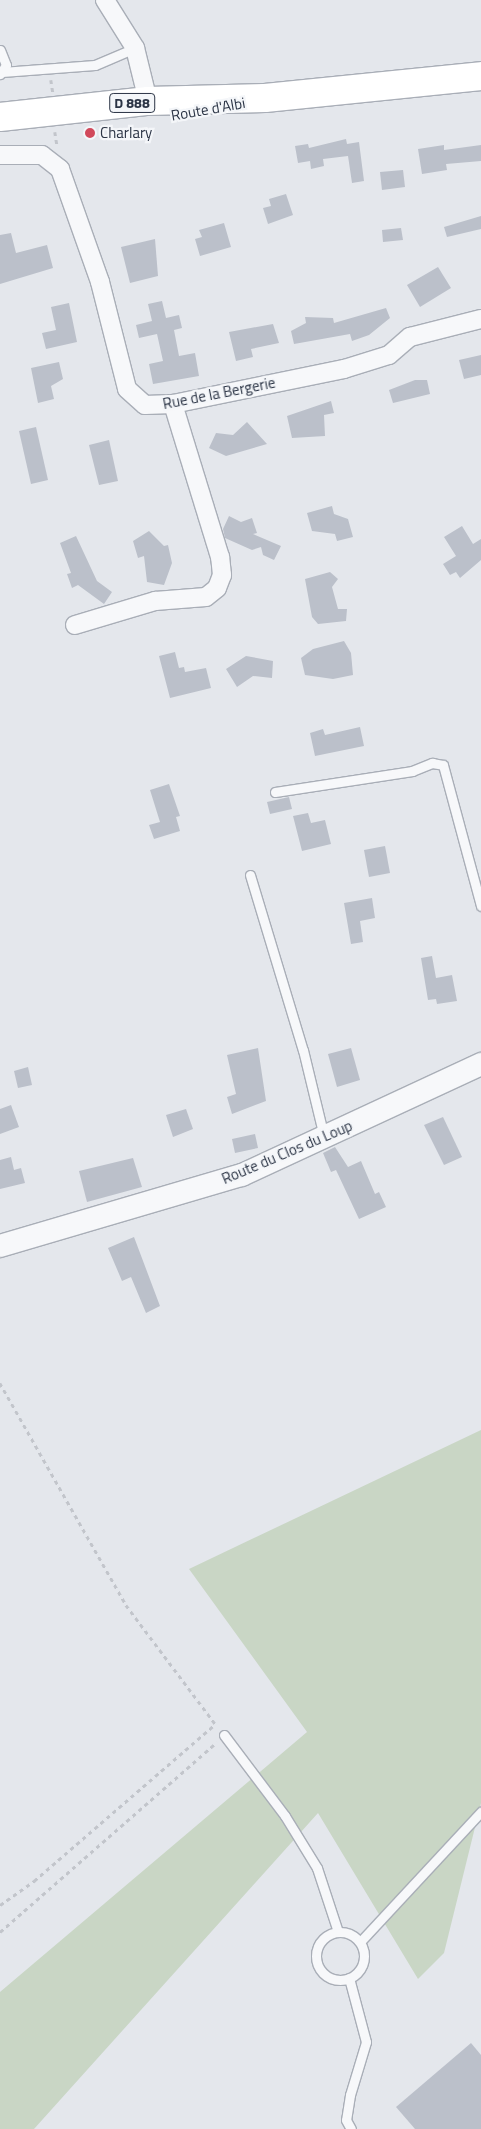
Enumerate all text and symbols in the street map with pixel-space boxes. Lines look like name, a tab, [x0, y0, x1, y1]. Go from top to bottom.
road number: D 888	[108, 92, 156, 115]
street label: Route d'Albi	[169, 94, 247, 124]
place label: Charlary	[100, 124, 152, 142]
marker: Charlary	[84, 127, 96, 139]
street label: Rue de la Bergerie	[161, 373, 277, 413]
street label: Route du Clos du Loup	[219, 1116, 355, 1188]

